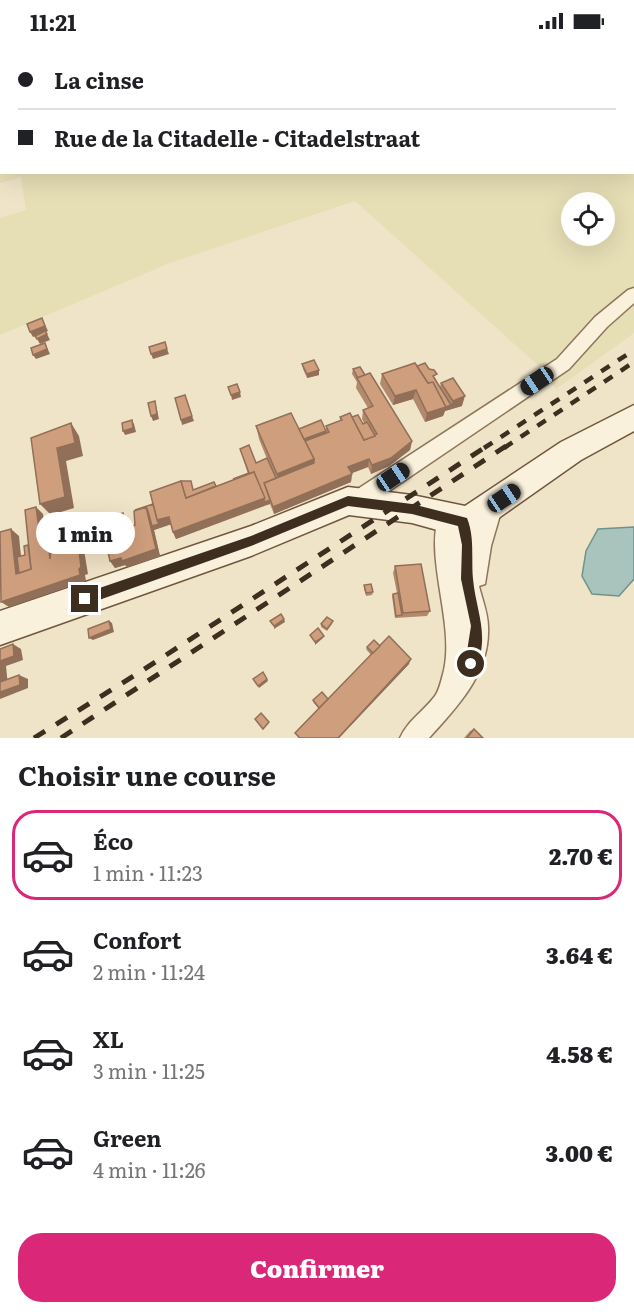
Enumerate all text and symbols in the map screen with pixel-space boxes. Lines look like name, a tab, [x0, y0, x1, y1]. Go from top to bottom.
text: 11:21	[30, 5, 76, 38]
text: La cinse	[54, 63, 144, 96]
text: Rue de la Citadelle - Citadelstraat	[54, 121, 420, 154]
map controls	[561, 192, 615, 246]
button: locate	[561, 192, 615, 246]
car	[517, 363, 557, 399]
car	[373, 459, 413, 495]
car	[484, 480, 524, 516]
callout: 1 min	[36, 512, 134, 554]
text: 1 min	[58, 518, 113, 548]
route end	[71, 585, 98, 612]
route start	[457, 650, 484, 677]
text: Choisir une course	[18, 754, 276, 794]
text: Éco	[93, 824, 133, 857]
icon: car	[21, 828, 75, 882]
text: 2.70 €	[549, 839, 613, 872]
text: 1 min · 11:23	[93, 857, 203, 887]
text: Confort	[93, 923, 181, 956]
icon: car	[21, 927, 75, 981]
text: 3.64 €	[546, 938, 613, 971]
text: 2 min · 11:24	[93, 956, 205, 986]
text: XL	[93, 1022, 124, 1055]
icon: car	[21, 1026, 75, 1080]
text: 4.58 €	[546, 1037, 613, 1070]
text: 3 min · 11:25	[93, 1055, 205, 1085]
text: Green	[93, 1121, 162, 1154]
icon: car	[21, 1125, 75, 1179]
text: 3.00 €	[545, 1136, 613, 1169]
text: 4 min · 11:26	[93, 1154, 206, 1184]
button: Confirmer	[18, 1233, 616, 1302]

